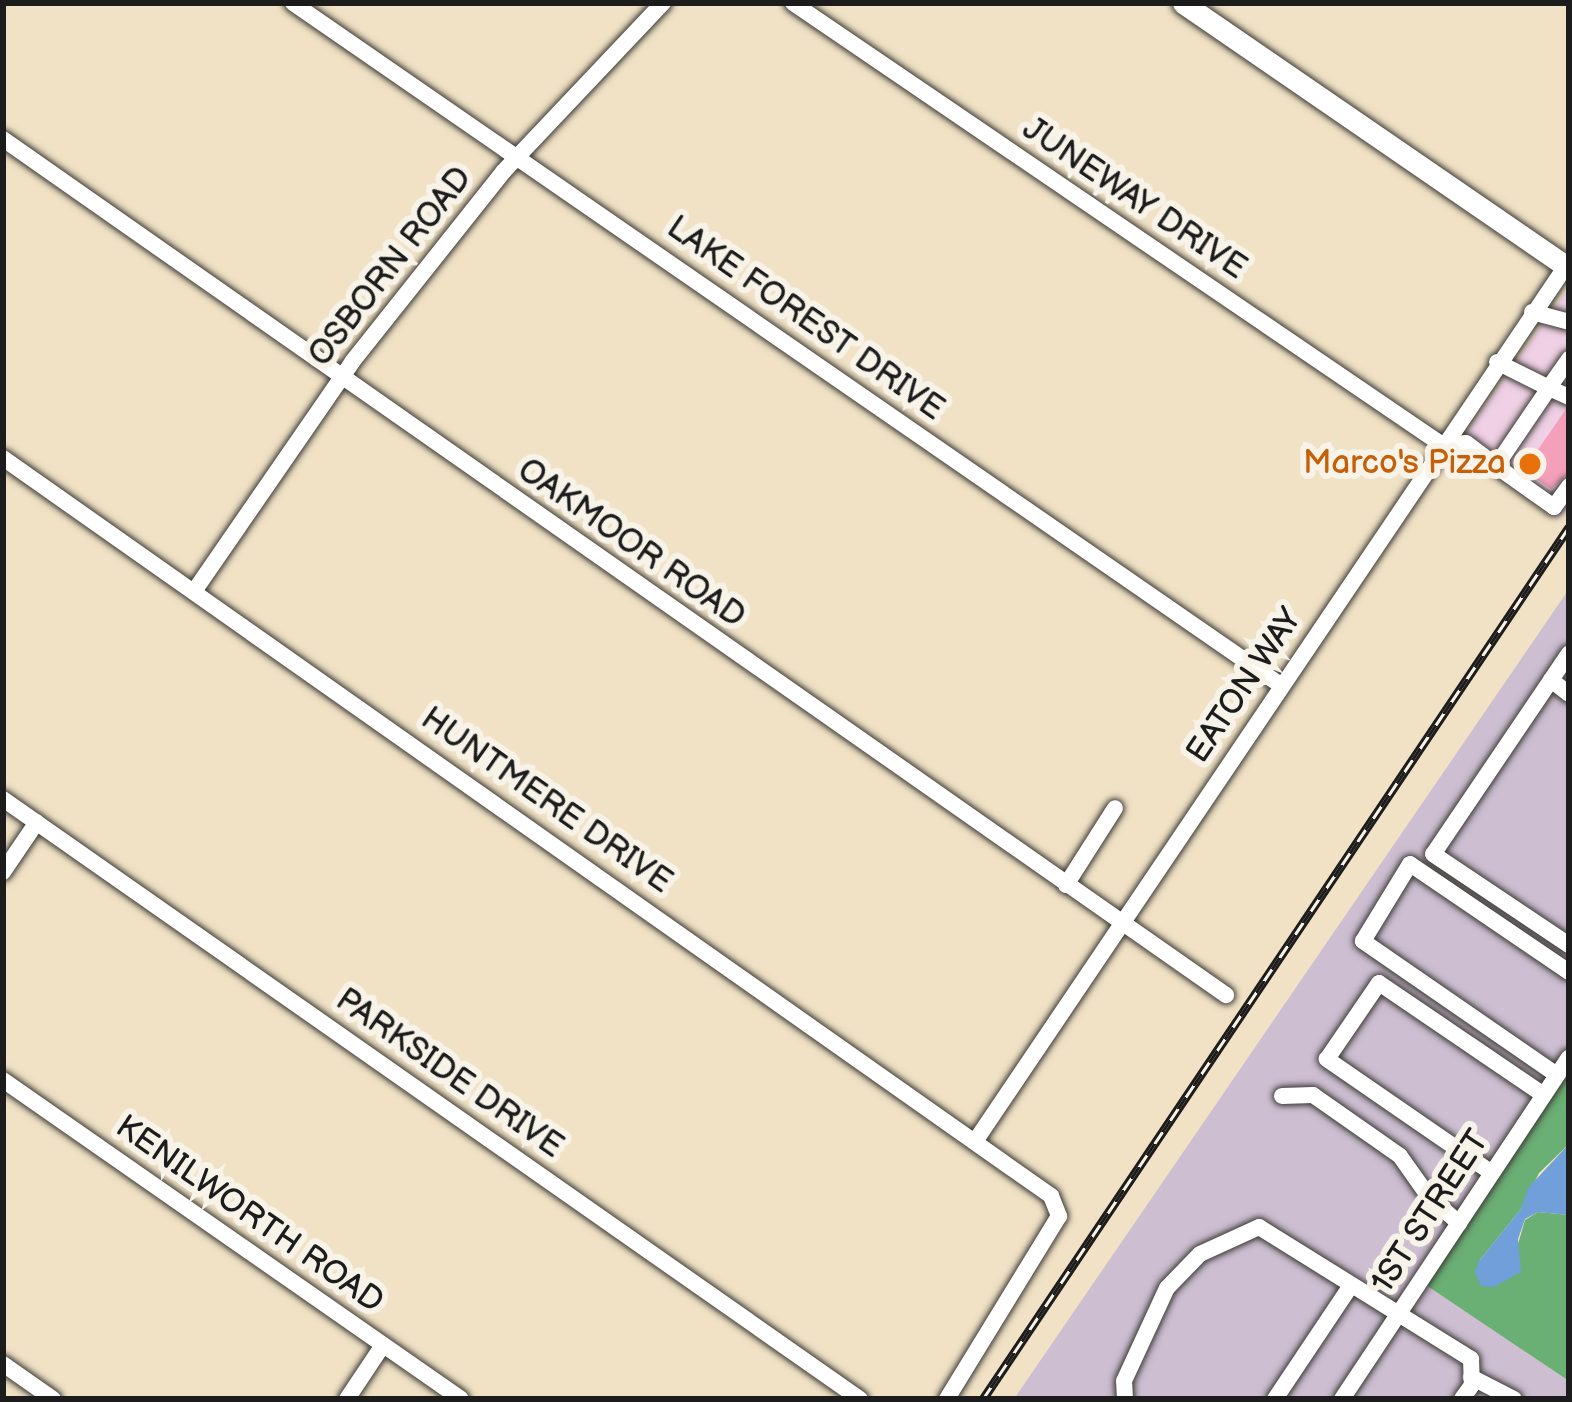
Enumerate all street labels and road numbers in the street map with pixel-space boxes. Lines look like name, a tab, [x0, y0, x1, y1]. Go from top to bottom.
street label: JUNEWAY DRIVE	[1015, 110, 1253, 288]
street label: OSBORN ROAD	[301, 160, 481, 374]
street label: LAKE FOREST DRIVE	[659, 208, 951, 430]
street label: OAKMOOR ROAD	[510, 451, 752, 637]
street label: EATON WAY	[1179, 601, 1311, 771]
street label: HUNTMERE DRIVE	[413, 700, 679, 902]
street label: PARKSIDE DRIVE	[328, 981, 570, 1167]
street label: KENILWORTH ROAD	[108, 1108, 390, 1322]
street label: 1ST STREET	[1364, 1123, 1498, 1301]

